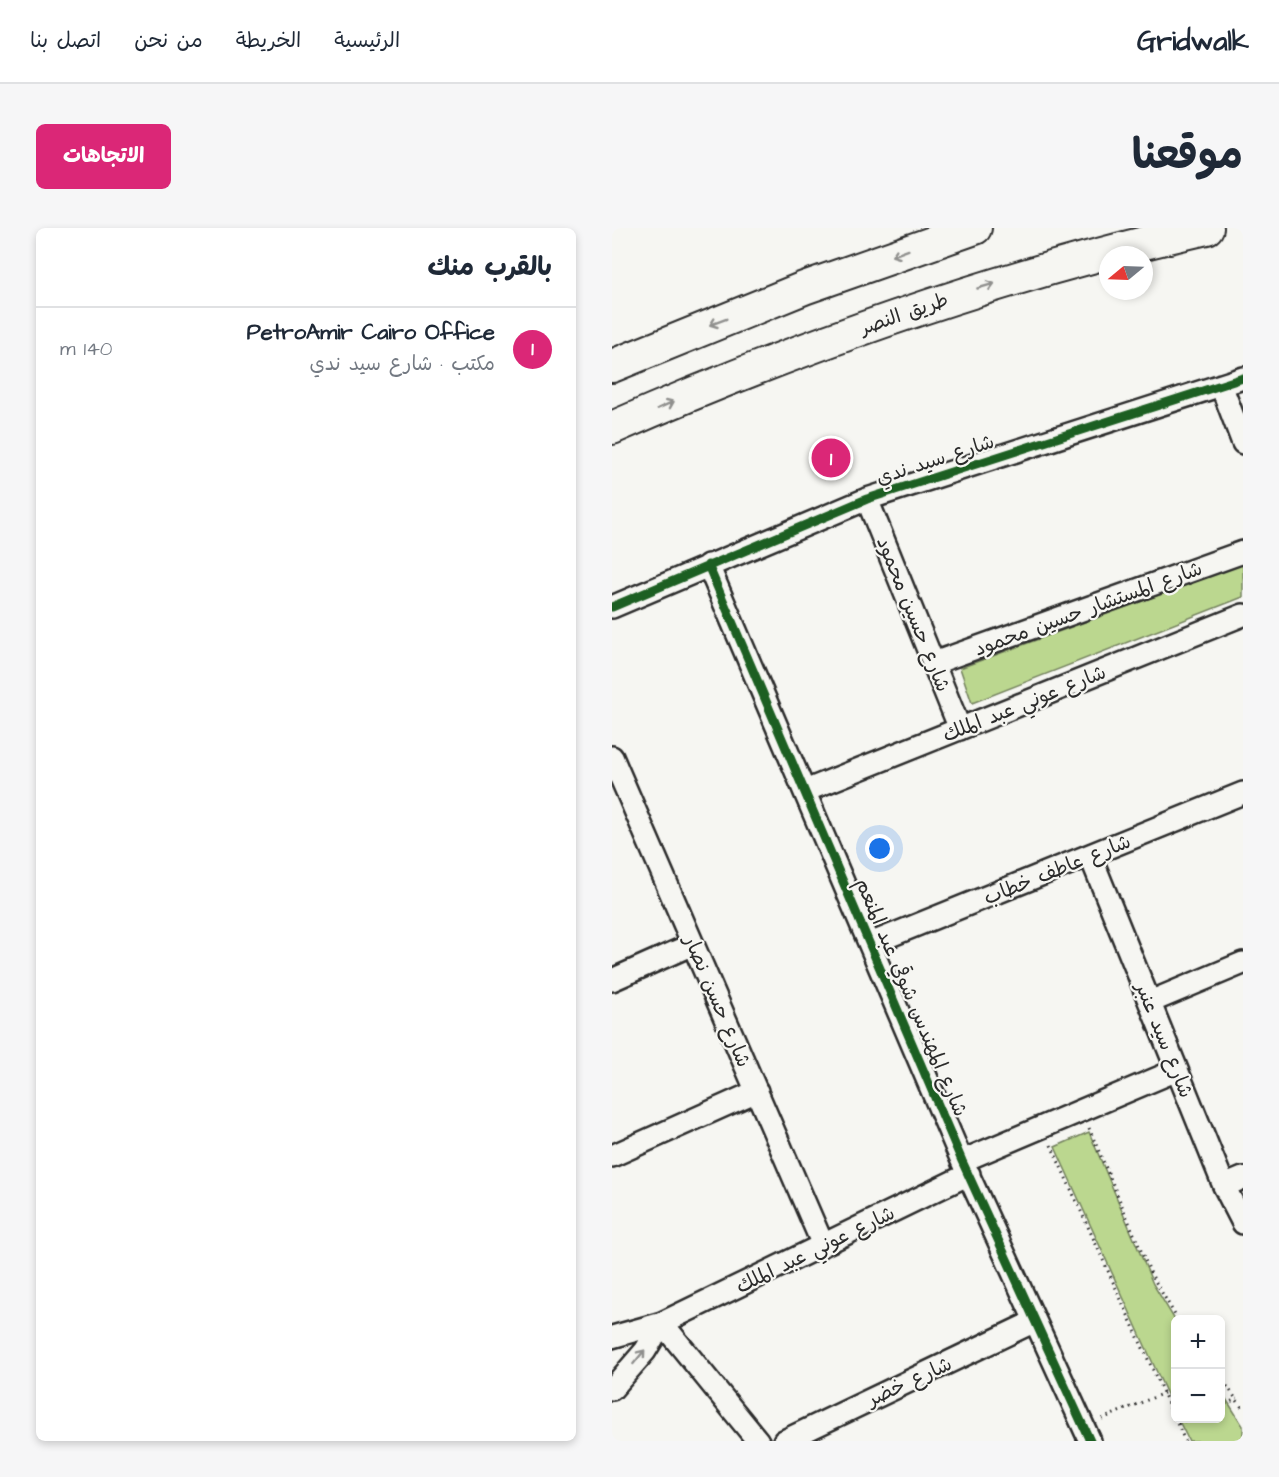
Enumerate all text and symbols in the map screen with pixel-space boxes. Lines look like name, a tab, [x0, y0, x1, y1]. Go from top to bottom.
text: Gridwalk	[1137, 22, 1249, 61]
text: اتصل بنا	[30, 26, 101, 55]
text: من نحن	[134, 26, 203, 55]
text: الخريطة	[236, 26, 301, 55]
text: الرئيسية	[334, 26, 400, 55]
button: الاتجاهات	[36, 124, 171, 189]
text: موقعنا	[1132, 127, 1243, 185]
north arrow	[1099, 246, 1153, 300]
text: بالقرب منك	[428, 249, 552, 285]
one-way arrow	[891, 249, 910, 260]
one-way arrow	[976, 280, 995, 291]
street label: طريق النصر	[855, 286, 952, 343]
text: PetroAmir Cairo Office	[247, 317, 495, 348]
one-way arrow	[709, 317, 728, 328]
text: 140 m	[60, 335, 112, 363]
text: 1	[531, 335, 534, 363]
text: مكتب · شارع سيد ندي	[310, 350, 495, 378]
one-way arrow	[656, 398, 674, 410]
street label: شارع سيد ندي	[873, 428, 998, 492]
pin: 1	[812, 436, 850, 480]
street label: شارع حسين محمود	[869, 533, 957, 696]
street label: شارع المستشار حسين محمود	[970, 555, 1206, 663]
street label: شارع عوني عبد الملك	[938, 658, 1111, 752]
street label: شارع عاطف خطاب	[980, 828, 1135, 912]
your location	[865, 834, 894, 863]
street label: شارع المهندس شوقي عبد المنعم	[848, 874, 974, 1121]
street label: شارع حسن نصار	[676, 929, 757, 1072]
street label: شارع سيد عنبر	[1128, 977, 1200, 1102]
street label: شارع عوني عبد الملك	[731, 1199, 901, 1303]
map controls	[1171, 1315, 1225, 1423]
button: +	[1171, 1315, 1225, 1369]
one-way arrow	[633, 1350, 646, 1366]
street label: شارع خضر	[860, 1350, 957, 1415]
button: −	[1171, 1369, 1225, 1423]

